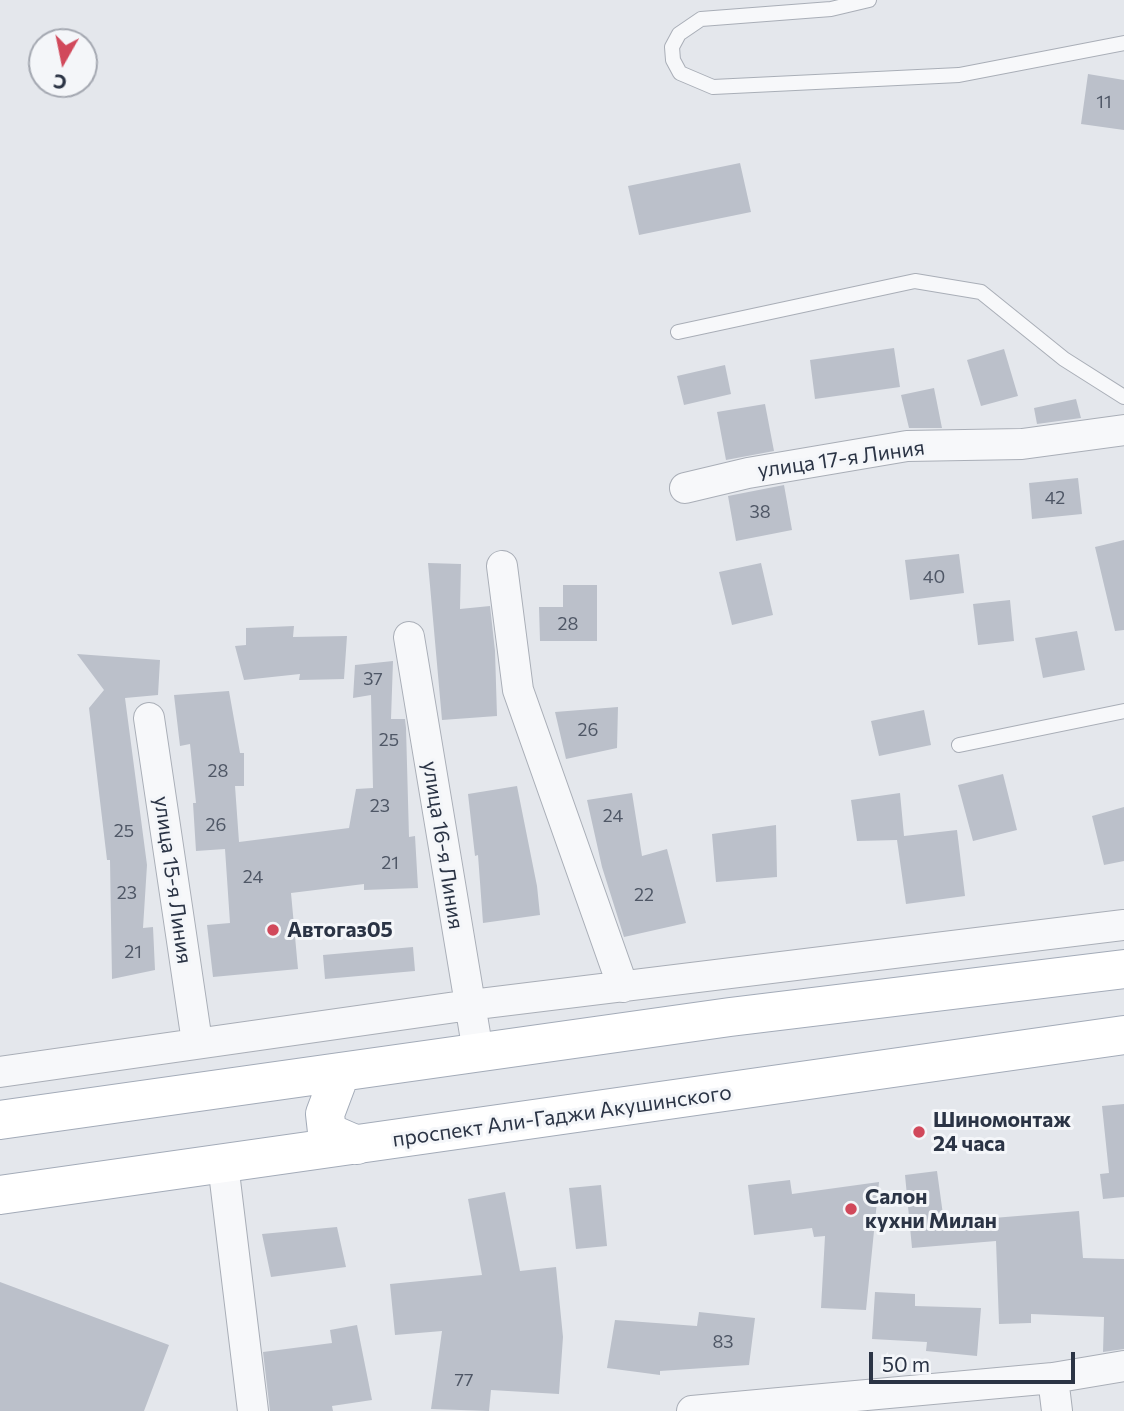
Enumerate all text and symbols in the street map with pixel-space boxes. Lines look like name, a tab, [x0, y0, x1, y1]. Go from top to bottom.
north arrow	[28, 28, 98, 98]
text: С	[52, 70, 68, 95]
house number: 11	[1096, 91, 1112, 113]
street label: улица 17-я Линия	[756, 435, 926, 483]
house number: 42	[1045, 487, 1065, 509]
house number: 38	[749, 501, 771, 523]
house number: 40	[923, 566, 945, 588]
house number: 28	[558, 613, 578, 635]
house number: 37	[363, 668, 383, 690]
house number: 26	[578, 719, 598, 741]
house number: 25	[379, 729, 399, 751]
street label: улица 16-я Линия	[417, 759, 469, 931]
house number: 28	[208, 760, 228, 782]
street label: улица 15-я Линия	[149, 794, 197, 966]
house number: 23	[370, 795, 390, 817]
house number: 24	[603, 805, 623, 827]
house number: 26	[206, 814, 226, 836]
house number: 25	[114, 820, 134, 842]
house number: 21	[381, 852, 399, 874]
house number: 24	[243, 866, 263, 888]
house number: 23	[117, 882, 137, 904]
house number: 22	[634, 884, 654, 906]
place label: Автогаз05	[287, 917, 393, 943]
marker: Автогаз05	[265, 922, 281, 938]
house number: 21	[124, 941, 142, 963]
street label: проспект Али-Гаджи Акушинского	[391, 1080, 733, 1152]
place label: Шиномонтаж 24 часа	[933, 1107, 1071, 1157]
marker: Шиномонтаж 24 часа	[911, 1124, 927, 1140]
place label: Салон кухни Милан	[865, 1184, 997, 1234]
marker: Салон кухни Милан	[843, 1201, 859, 1217]
house number: 83	[712, 1331, 734, 1353]
scale bar	[872, 1338, 1078, 1382]
text: 50 m	[882, 1351, 930, 1376]
house number: 77	[454, 1369, 474, 1391]

